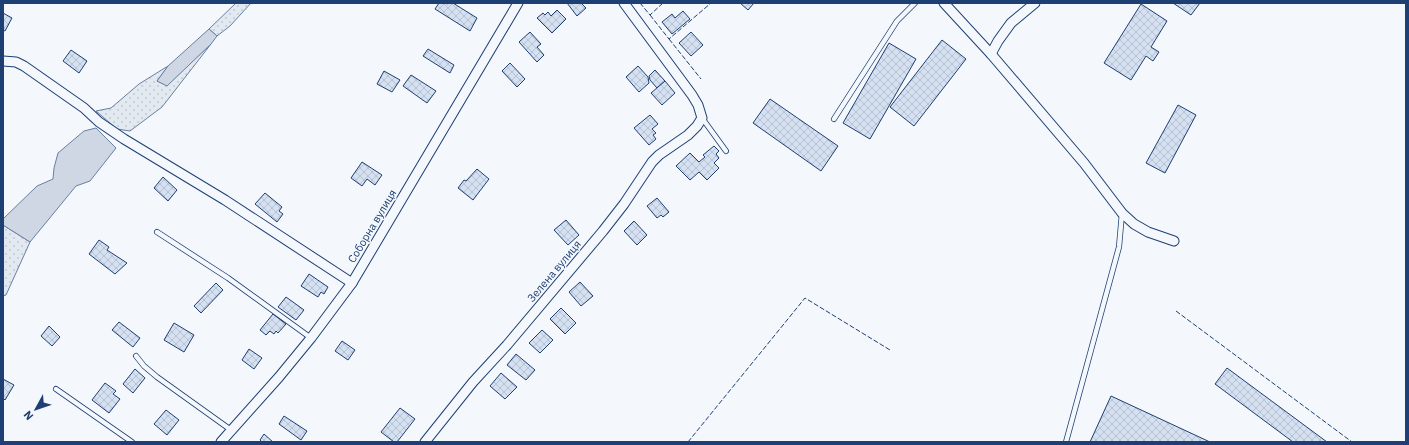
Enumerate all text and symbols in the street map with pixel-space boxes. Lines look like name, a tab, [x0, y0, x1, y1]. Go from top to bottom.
street label: Соборна вулиця	[345, 187, 399, 265]
street label: Зелена вулиця	[524, 237, 584, 305]
north arrow	[16, 389, 56, 429]
text: N	[20, 408, 36, 423]

